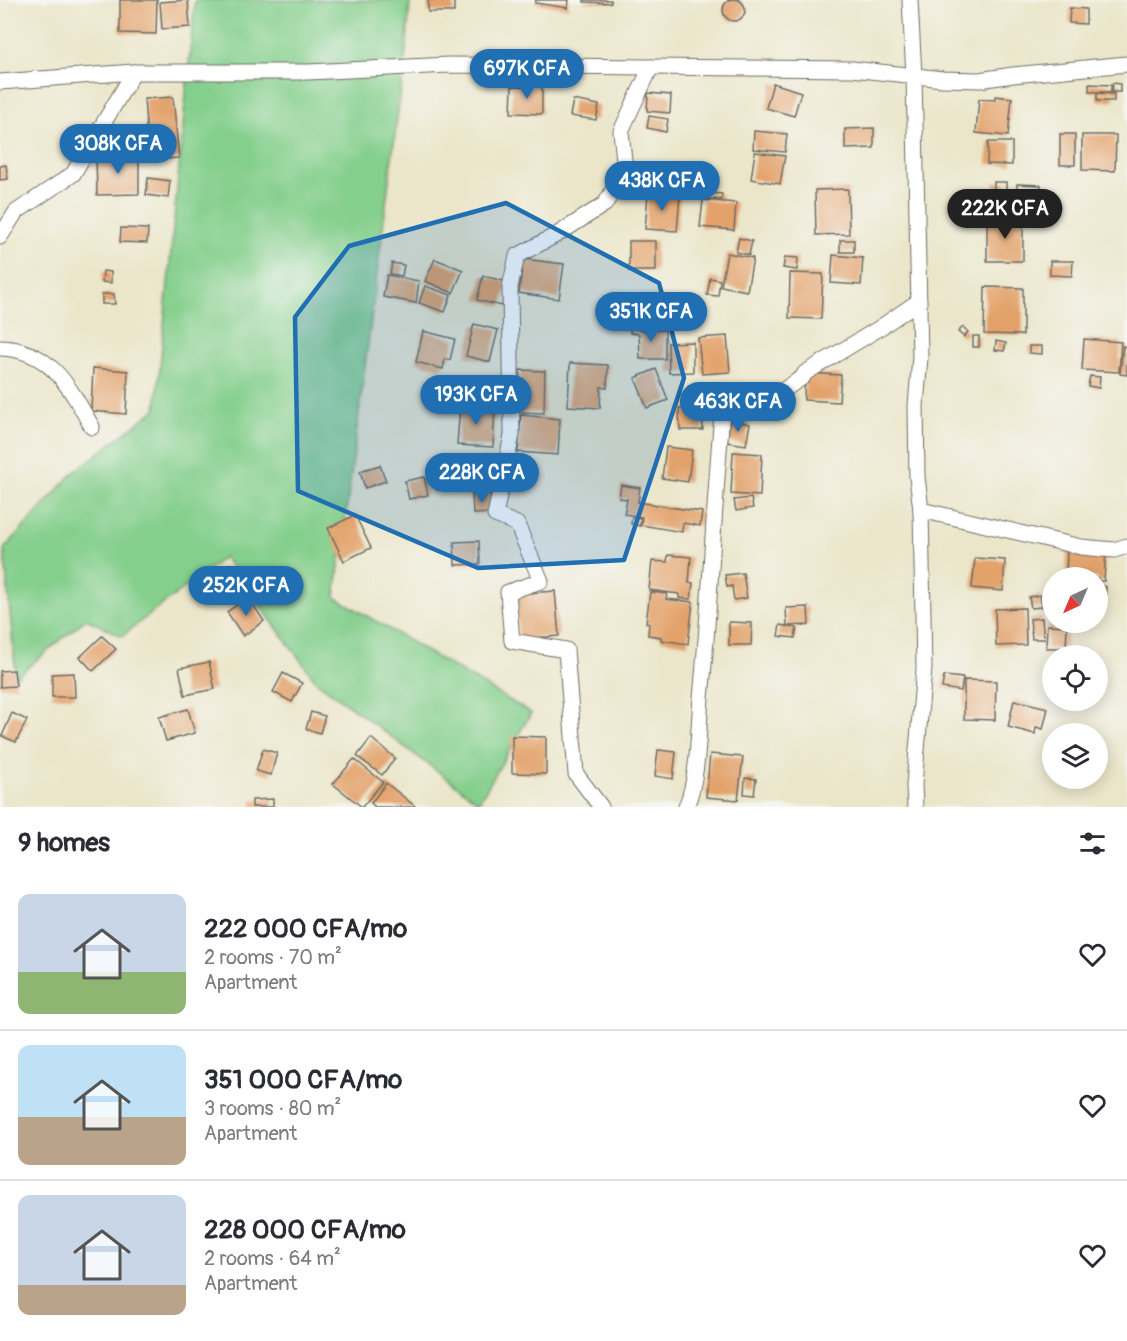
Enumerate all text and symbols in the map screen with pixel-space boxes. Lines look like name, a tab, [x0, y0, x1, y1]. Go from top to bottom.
pin: 697K CFA	[465, 49, 589, 100]
text: 697K CFA	[484, 56, 570, 81]
pin: 308K CFA	[56, 124, 180, 175]
text: 308K CFA	[74, 131, 162, 156]
pin: 438K CFA	[600, 161, 724, 212]
text: 438K CFA	[619, 168, 705, 193]
pin: 222K CFA	[943, 189, 1067, 240]
text: 222K CFA	[961, 196, 1049, 221]
pin: 351K CFA	[589, 292, 713, 343]
text: 351K CFA	[609, 299, 693, 324]
pin: 193K CFA	[414, 375, 538, 426]
text: 193K CFA	[434, 382, 518, 407]
pin: 463K CFA	[676, 382, 800, 433]
text: 463K CFA	[694, 389, 782, 414]
pin: 228K CFA	[420, 453, 544, 504]
text: 228K CFA	[439, 460, 525, 485]
pin: 252K CFA	[184, 566, 308, 617]
north arrow	[1042, 567, 1108, 633]
map controls	[1042, 567, 1108, 789]
text: 252K CFA	[203, 573, 289, 598]
button: locate	[1042, 645, 1108, 711]
button: layers	[1042, 723, 1108, 789]
text: 9 homes	[18, 827, 110, 859]
icon: filters	[1076, 827, 1109, 860]
text: 222 000 CFA/mo	[204, 913, 407, 945]
icon: home	[66, 918, 138, 990]
icon: heart	[1076, 938, 1109, 971]
text: 2 rooms · 70 m²	[204, 945, 342, 970]
text: Apartment	[204, 970, 297, 995]
text: 351 000 CFA/mo	[204, 1064, 402, 1096]
icon: home	[66, 1069, 138, 1141]
icon: heart	[1076, 1089, 1109, 1122]
text: 3 rooms · 80 m²	[204, 1096, 341, 1121]
text: Apartment	[204, 1121, 297, 1146]
text: 228 000 CFA/mo	[204, 1214, 406, 1246]
icon: home	[66, 1219, 138, 1291]
icon: heart	[1076, 1239, 1109, 1272]
text: 2 rooms · 64 m²	[204, 1246, 341, 1271]
text: Apartment	[204, 1271, 297, 1296]

